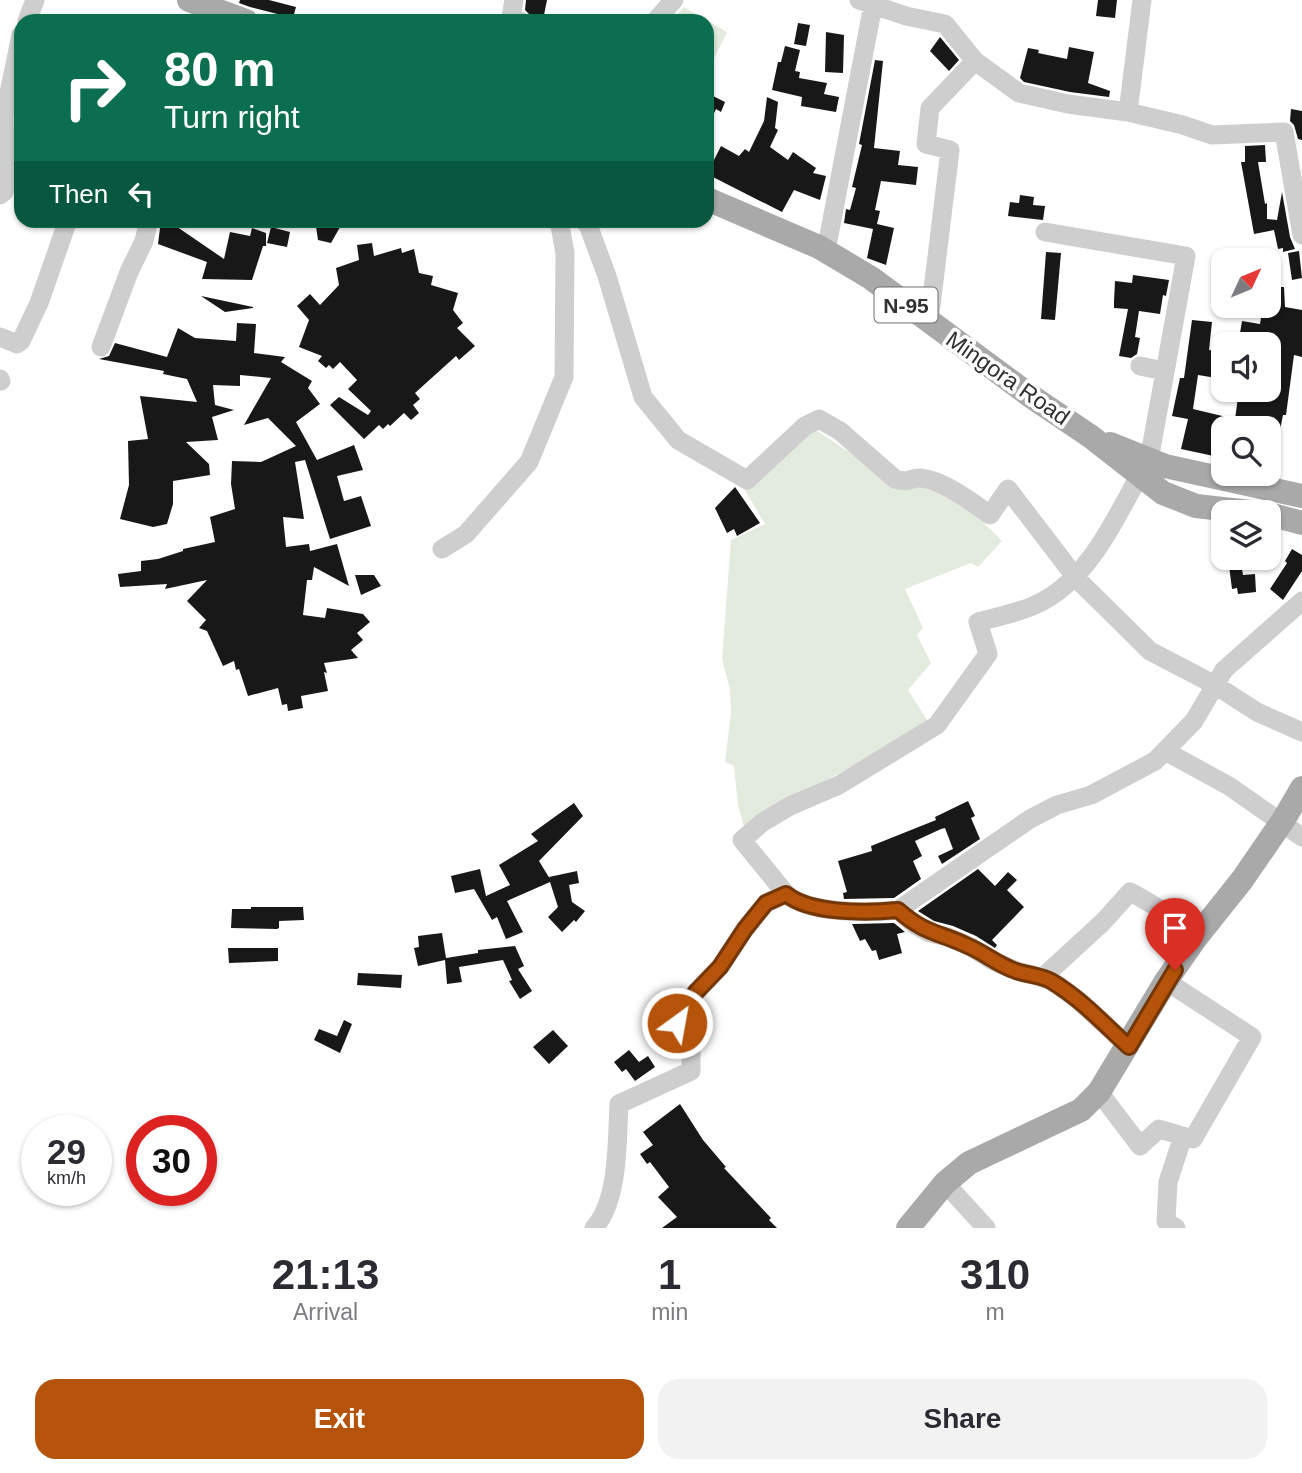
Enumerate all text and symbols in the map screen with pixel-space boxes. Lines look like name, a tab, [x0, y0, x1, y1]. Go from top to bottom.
icon: right	[49, 42, 140, 133]
text: 80 m	[164, 42, 276, 96]
text: Turn right	[164, 99, 300, 135]
icon: left	[122, 175, 160, 213]
text: Then	[49, 179, 108, 209]
north arrow	[1211, 248, 1281, 318]
map controls	[1211, 248, 1281, 570]
road number: N-95	[874, 288, 937, 322]
street label: Mingora Road	[941, 326, 1075, 430]
button: sound	[1211, 332, 1281, 402]
button: search	[1211, 416, 1281, 486]
button: layers	[1211, 500, 1281, 570]
pin	[1145, 898, 1205, 970]
icon: arrive	[1156, 909, 1194, 947]
position arrow	[640, 986, 714, 1060]
speed limit sign: 30	[126, 1115, 217, 1206]
text: 29	[47, 1132, 86, 1171]
text: km/h	[47, 1168, 86, 1188]
text: 21:13	[272, 1251, 379, 1298]
text: 1	[658, 1251, 681, 1298]
text: 310	[960, 1251, 1030, 1298]
text: Arrival	[293, 1299, 358, 1325]
text: min	[651, 1299, 688, 1325]
text: m	[986, 1299, 1005, 1325]
button: Exit	[35, 1379, 644, 1459]
button: Share	[658, 1379, 1267, 1459]

